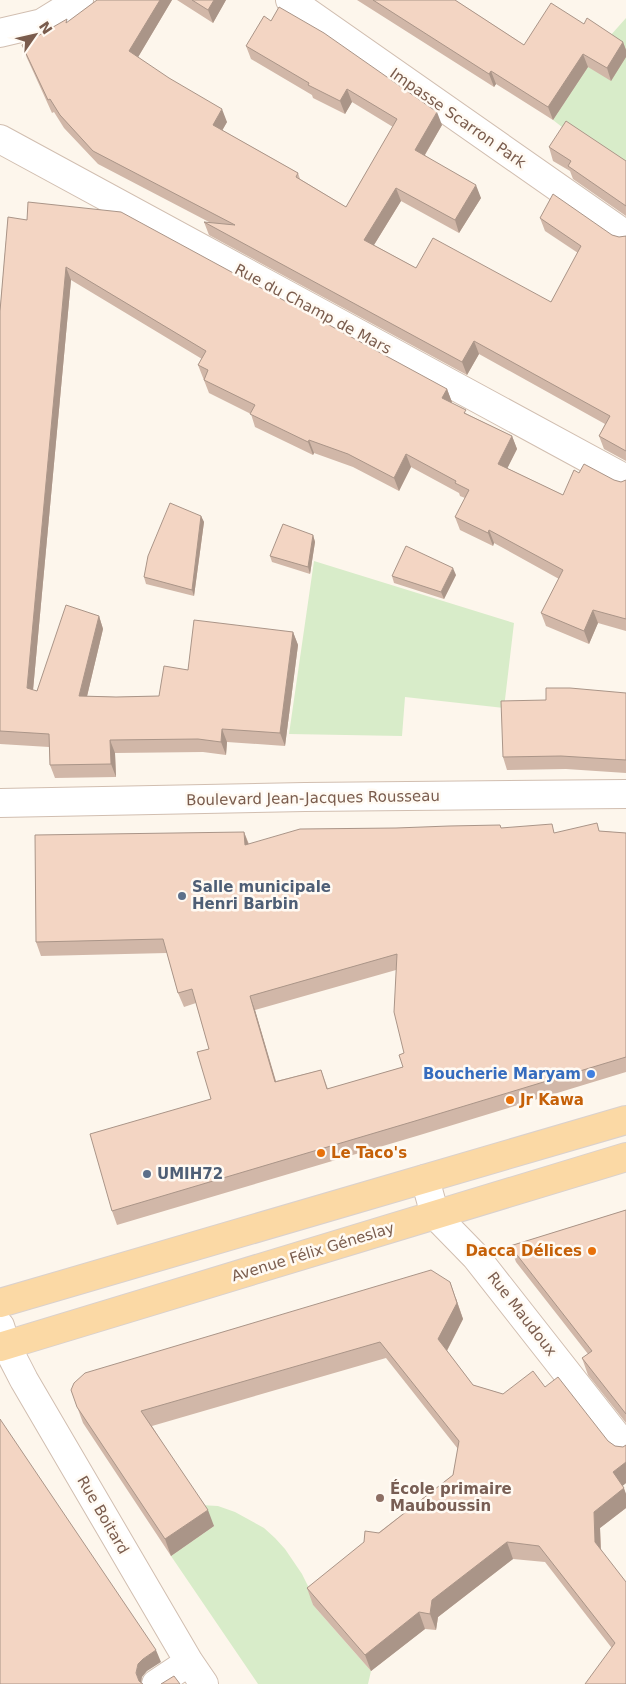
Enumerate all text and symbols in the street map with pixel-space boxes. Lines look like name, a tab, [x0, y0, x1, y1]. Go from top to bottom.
north arrow	[10, 10, 60, 60]
text: N	[36, 18, 56, 37]
street label: Impasse Scarron Park	[387, 64, 530, 172]
street label: Rue du Champ de Mars	[232, 260, 395, 358]
street label: Boulevard Jean-Jacques Rousseau	[186, 787, 440, 809]
place label: Salle municipale Henri Barbin	[192, 878, 331, 913]
marker: Salle municipale Henri Barbin	[176, 890, 188, 902]
place label: Boucherie Maryam	[423, 1065, 581, 1083]
marker: Boucherie Maryam	[585, 1068, 597, 1080]
place label: Jr Kawa	[519, 1091, 584, 1109]
marker: Jr Kawa	[504, 1094, 516, 1106]
place label: Le Taco's	[331, 1144, 407, 1162]
marker: Le Taco's	[315, 1147, 327, 1159]
place label: UMIH72	[157, 1165, 223, 1183]
marker: UMIH72	[141, 1168, 153, 1180]
street label: Avenue Félix Géneslay	[229, 1219, 397, 1285]
place label: Dacca Délices	[465, 1242, 582, 1260]
marker: Dacca Délices	[586, 1245, 598, 1257]
street label: Rue Maudoux	[484, 1268, 561, 1360]
street label: Rue Boitard	[73, 1473, 133, 1557]
place label: École primaire Mauboussin	[390, 1479, 512, 1515]
marker: École primaire Mauboussin	[374, 1492, 386, 1504]

